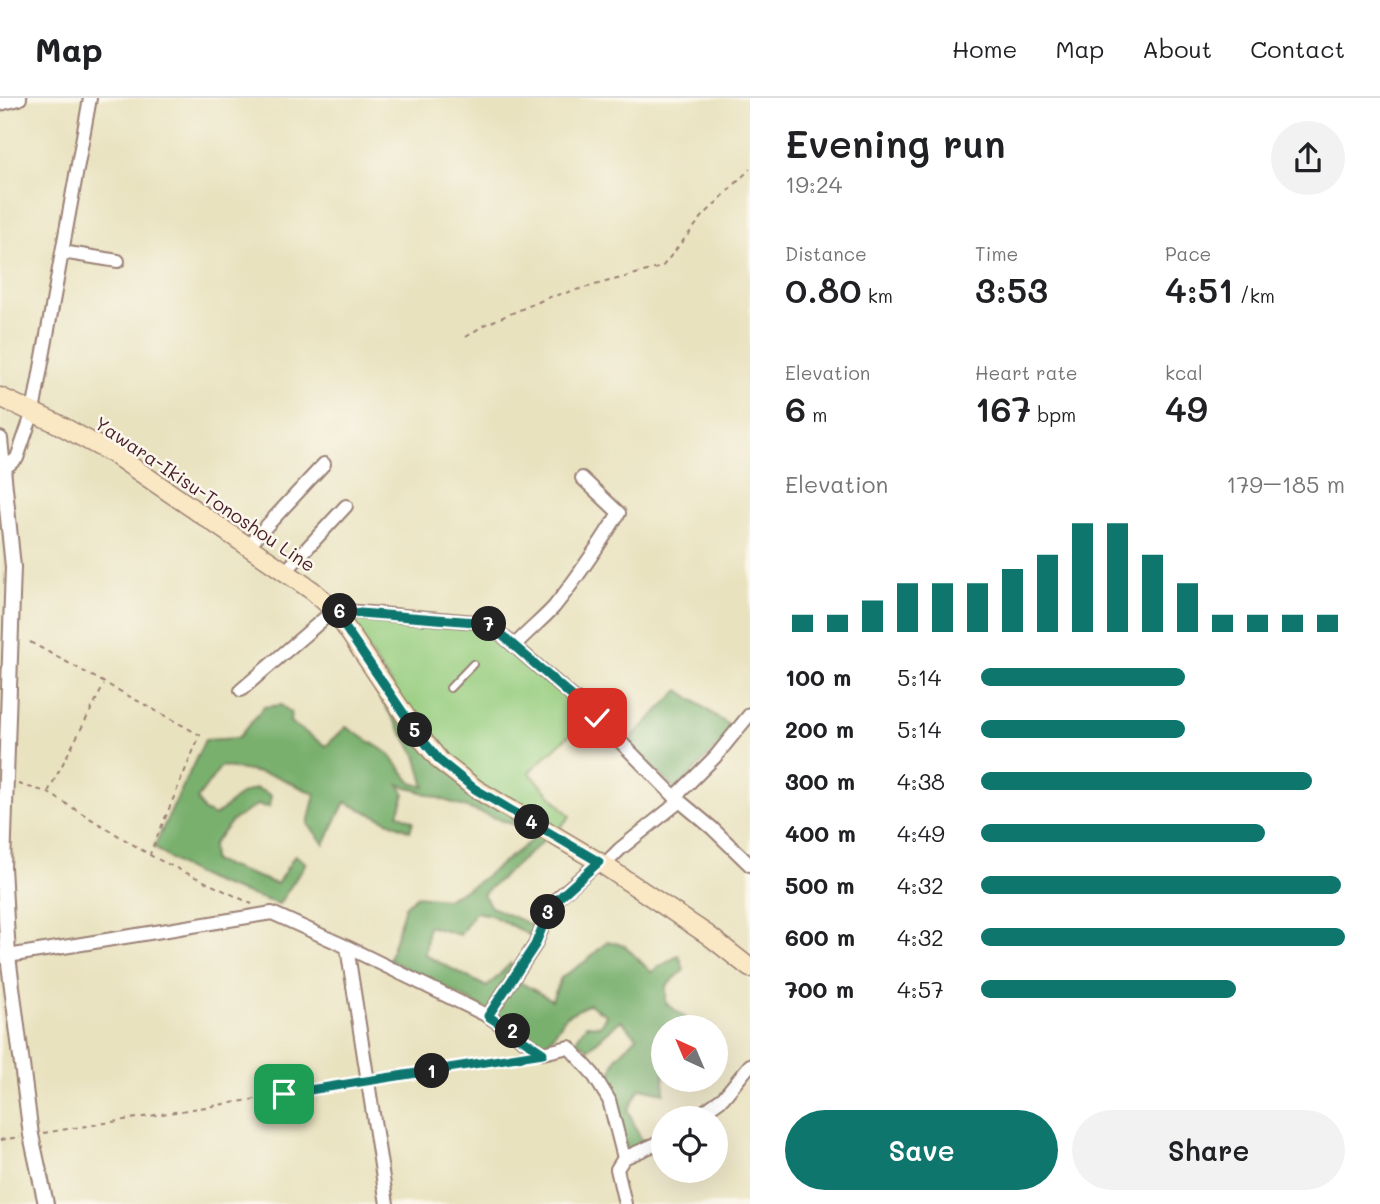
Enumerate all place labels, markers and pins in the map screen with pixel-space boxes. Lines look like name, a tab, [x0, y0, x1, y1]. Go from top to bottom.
pin: 6	[322, 594, 358, 628]
pin: 7	[472, 606, 506, 642]
pin	[567, 688, 627, 748]
pin: 5	[398, 712, 432, 748]
pin: 4	[514, 804, 550, 840]
pin: 3	[530, 894, 566, 930]
pin: 2	[496, 1014, 530, 1048]
pin: 1	[414, 1054, 450, 1088]
pin	[254, 1064, 314, 1124]

